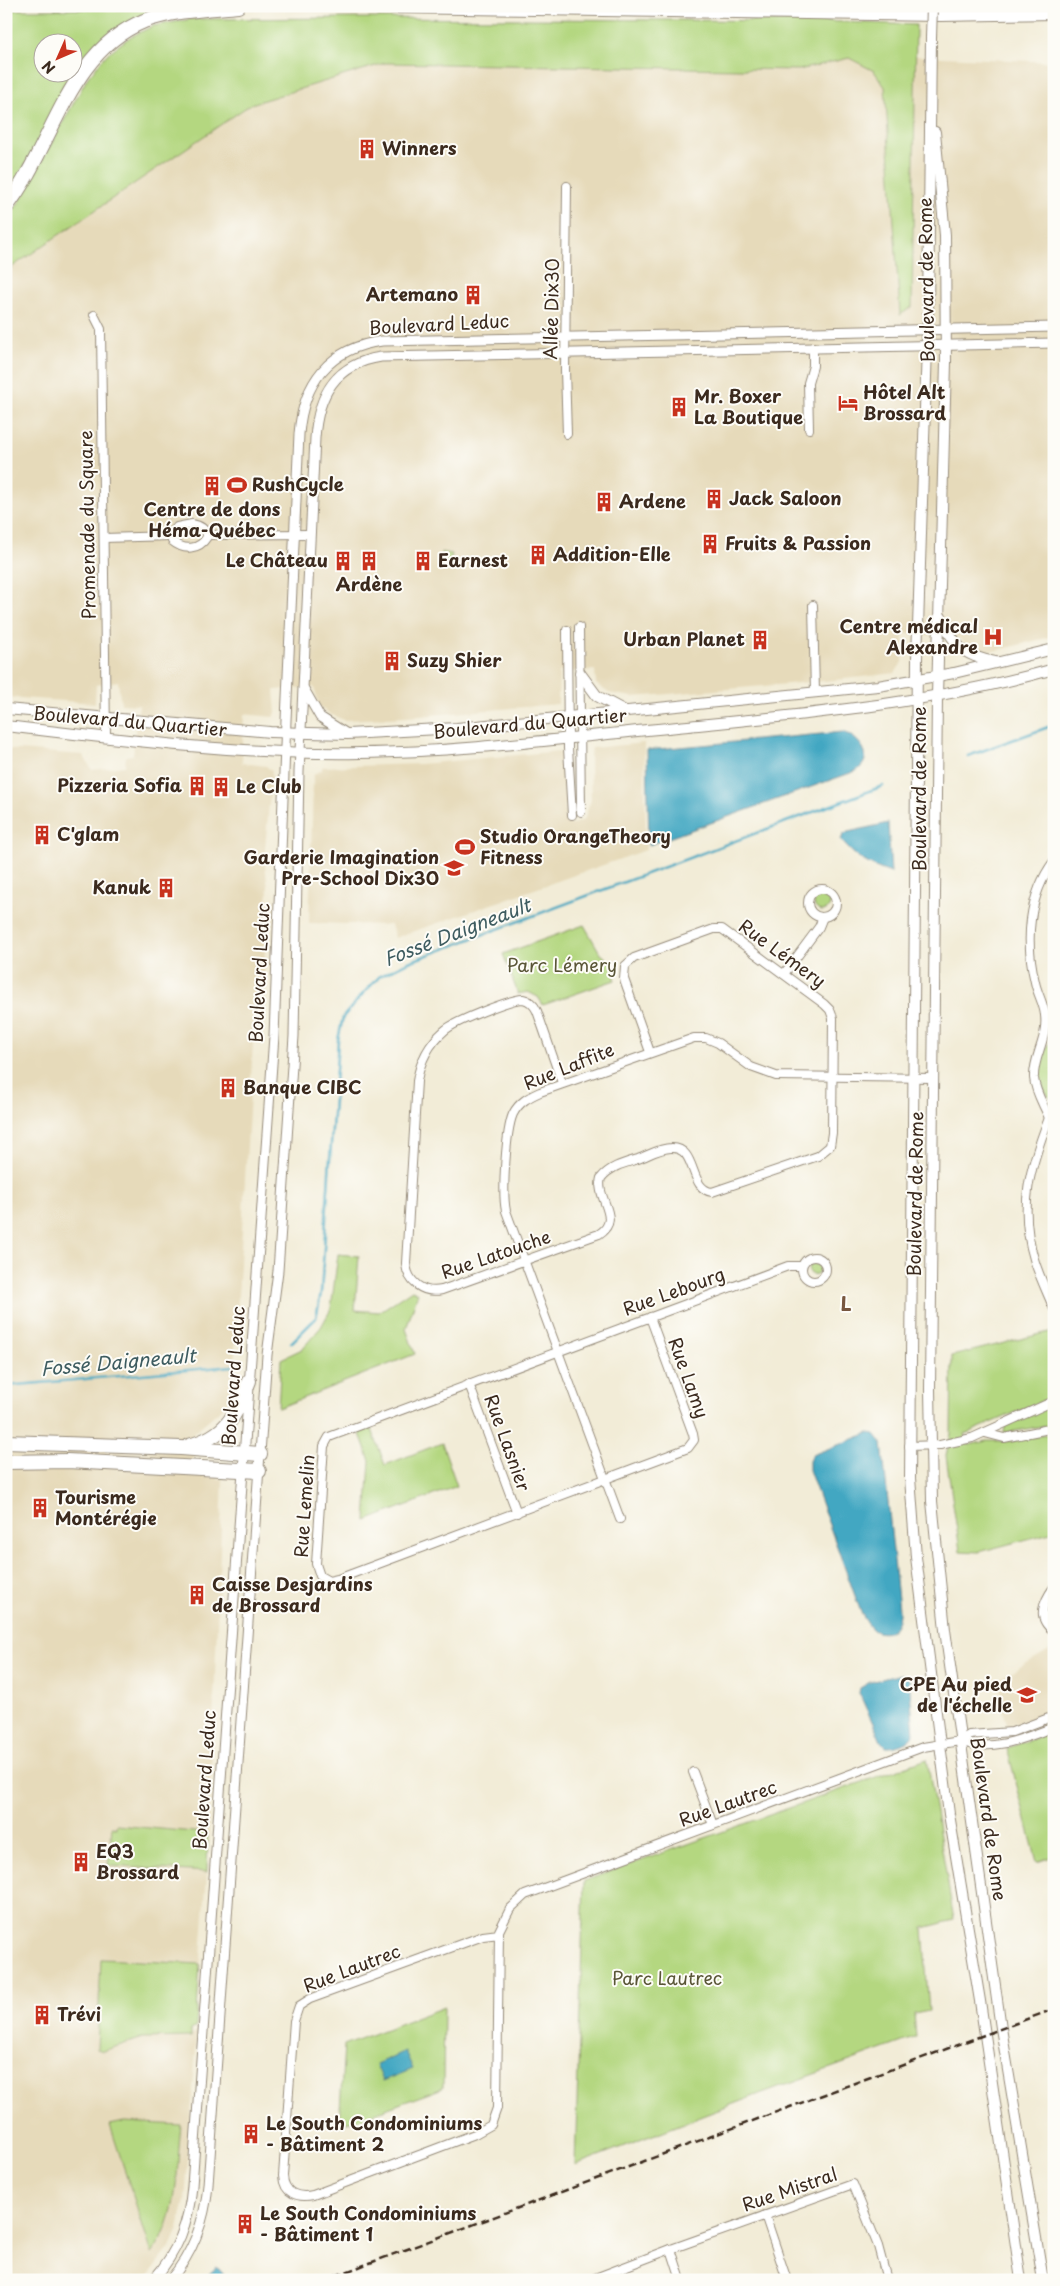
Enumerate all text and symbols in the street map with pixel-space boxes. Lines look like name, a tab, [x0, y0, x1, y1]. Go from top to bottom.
north arrow	[32, 32, 82, 82]
text: N	[37, 56, 60, 79]
place label: Winners	[382, 134, 457, 161]
building icon: Winners	[356, 138, 378, 160]
street label: Boulevard de Rome	[911, 197, 940, 363]
street label: Allée Dix30	[536, 258, 565, 360]
place label: Artemano	[366, 280, 458, 307]
building icon: Artemano	[462, 284, 484, 306]
street label: Boulevard Leduc	[368, 306, 510, 341]
place label: Hôtel Alt Brossard	[863, 378, 946, 426]
place label: Mr. Boxer La Boutique	[694, 382, 803, 430]
hotel icon: Hôtel Alt Brossard	[837, 392, 859, 414]
building icon: Mr. Boxer La Boutique	[668, 396, 690, 418]
street label: Promenade du Square	[71, 430, 102, 620]
place label: RushCycle	[252, 470, 344, 497]
sports icon: RushCycle	[226, 474, 248, 496]
building icon: Centre de dons Héma-Québec	[201, 475, 223, 497]
place label: Jack Saloon	[729, 484, 842, 511]
place label: Ardene	[619, 487, 686, 514]
building icon: Jack Saloon	[703, 488, 725, 510]
building icon: Ardene	[593, 491, 615, 513]
place label: Centre de dons Héma-Québec	[144, 495, 281, 543]
place label: Fruits & Passion	[725, 529, 871, 556]
building icon: Fruits & Passion	[699, 533, 721, 555]
place label: Addition-Elle	[553, 540, 671, 567]
building icon: Addition-Elle	[527, 544, 549, 566]
place label: Le Château	[226, 546, 328, 573]
place label: Earnest	[438, 546, 509, 573]
building icon: Le Château	[332, 550, 354, 572]
building icon: Ardène	[358, 550, 380, 572]
building icon: Earnest	[412, 550, 434, 572]
place label: Ardène	[336, 570, 403, 597]
place label: Centre médical Alexandre	[840, 612, 978, 660]
place label: Urban Planet	[623, 625, 745, 652]
hospital icon: Centre médical Alexandre	[982, 626, 1004, 648]
building icon: Urban Planet	[749, 629, 771, 651]
place label: Suzy Shier	[407, 646, 502, 673]
building icon: Suzy Shier	[381, 650, 403, 672]
street label: Boulevard du Quartier	[32, 699, 229, 742]
street label: Boulevard du Quartier	[432, 701, 629, 744]
street label: Boulevard de Rome	[905, 706, 932, 872]
place label: Pizzeria Sofia	[57, 771, 183, 798]
place label: Le Club	[236, 772, 302, 799]
building icon: Pizzeria Sofia	[186, 775, 208, 797]
building icon: Le Club	[210, 776, 232, 798]
place label: C'glam	[57, 820, 119, 847]
place label: Studio OrangeTheory Fitness	[480, 822, 671, 870]
building icon: C'glam	[31, 824, 53, 846]
sports icon: Studio OrangeTheory Fitness	[454, 836, 476, 858]
place label: Garderie Imagination Pre-School Dix30	[244, 843, 439, 891]
school or university icon: Garderie Imagination Pre-School Dix30	[443, 857, 465, 879]
place label: Kanuk	[92, 873, 151, 900]
building icon: Kanuk	[155, 877, 177, 899]
water label: Fossé Daigneault	[379, 889, 536, 972]
street label: Boulevard Leduc	[241, 902, 276, 1044]
street label: Rue Lémery	[734, 912, 832, 994]
park label: Parc Lémery	[507, 951, 617, 978]
street label: Rue Laffite	[519, 1035, 618, 1096]
place label: Banque CIBC	[243, 1073, 362, 1100]
building icon: Banque CIBC	[217, 1077, 239, 1099]
street label: Boulevard de Rome	[900, 1111, 929, 1277]
street label: Rue Latouche	[437, 1222, 554, 1285]
street label: Rue Lebourg	[619, 1260, 728, 1322]
district label: L	[840, 1289, 852, 1317]
street label: Boulevard Leduc	[214, 1305, 251, 1447]
street label: Rue Lamy	[662, 1333, 717, 1422]
water label: Fossé Daigneault	[39, 1340, 199, 1382]
street label: Rue Lasnier	[478, 1390, 539, 1495]
street label: Rue Lemelin	[286, 1453, 321, 1558]
place label: Tourisme Montérégie	[55, 1483, 156, 1531]
building icon: Tourisme Montérégie	[29, 1497, 51, 1519]
place label: Caisse Desjardins de Brossard	[212, 1570, 373, 1618]
building icon: Caisse Desjardins de Brossard	[186, 1584, 208, 1606]
place label: CPE Au pied de l'échelle	[900, 1670, 1012, 1718]
school or university icon: CPE Au pied de l'échelle	[1016, 1684, 1038, 1706]
street label: Boulevard Leduc	[185, 1709, 222, 1851]
street label: Boulevard de Rome	[965, 1735, 1014, 1902]
street label: Rue Lautrec	[675, 1772, 780, 1833]
place label: EQ3 Brossard	[96, 1837, 179, 1885]
building icon: EQ3 Brossard	[70, 1851, 92, 1873]
street label: Rue Lautrec	[299, 1937, 404, 1999]
park label: Parc Lautrec	[612, 1964, 722, 1991]
place label: Trévi	[57, 2000, 101, 2027]
building icon: Trévi	[31, 2004, 53, 2026]
place label: Le South Condominiums - Bâtiment 2	[266, 2109, 482, 2157]
building icon: Le South Condominiums - Bâtiment 2	[240, 2123, 262, 2145]
street label: Rue Mistral	[738, 2160, 841, 2217]
place label: Le South Condominiums - Bâtiment 1	[260, 2199, 476, 2247]
building icon: Le South Condominiums - Bâtiment 1	[234, 2213, 256, 2235]

